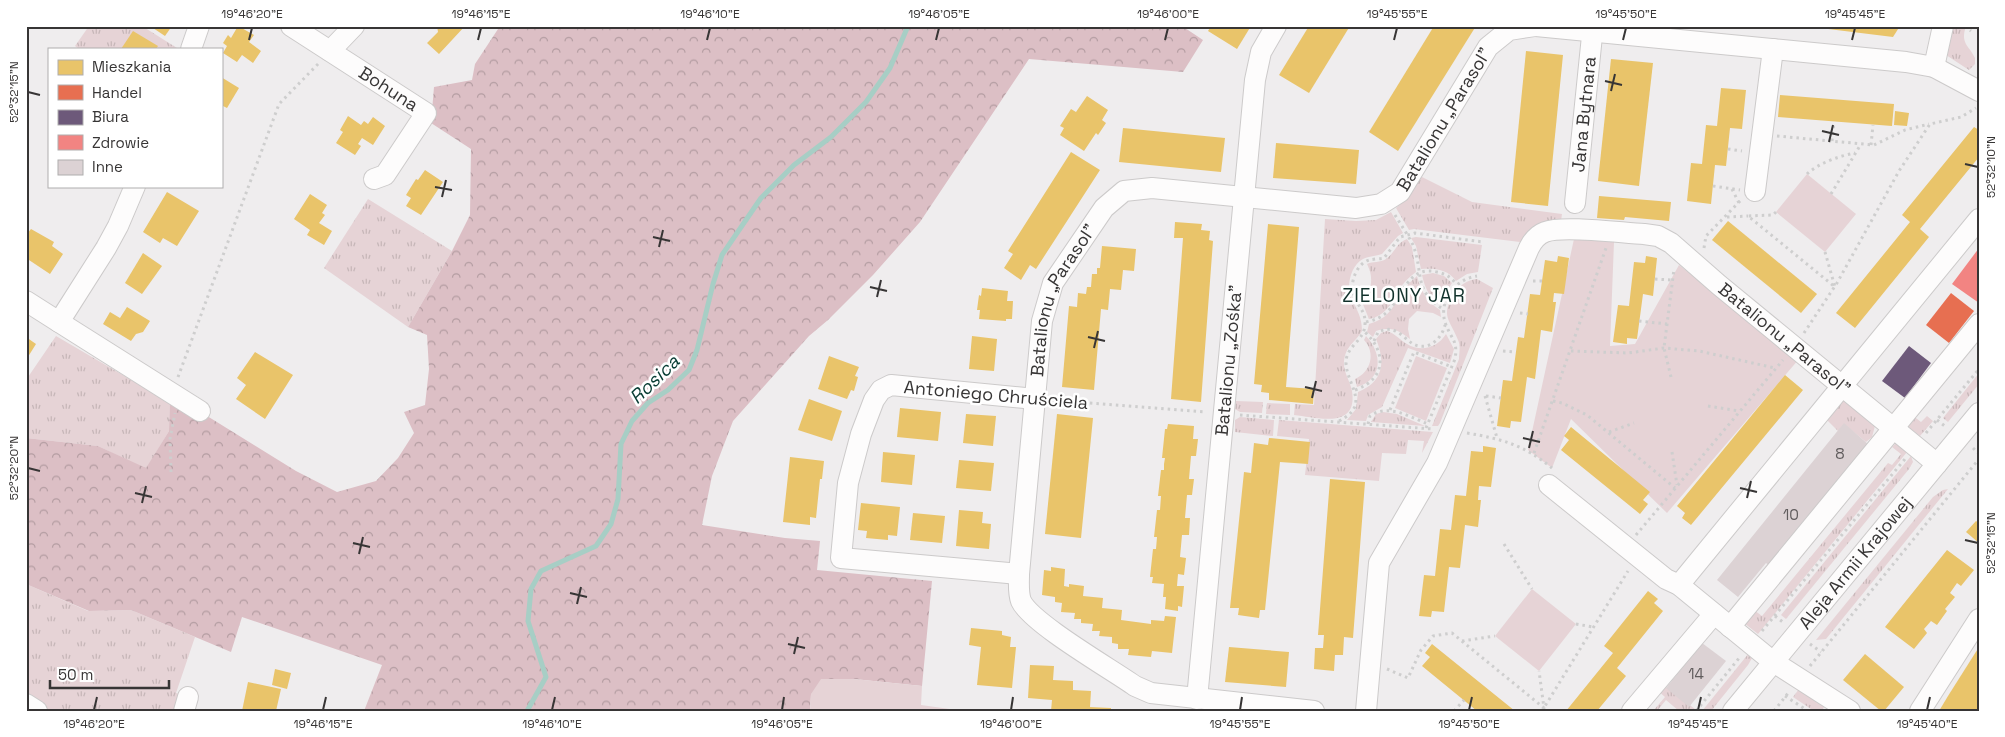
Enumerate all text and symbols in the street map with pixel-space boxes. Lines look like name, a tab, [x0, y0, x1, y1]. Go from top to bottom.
text: 19°46'20"E	[221, 6, 283, 22]
text: 19°46'15"E	[452, 6, 511, 22]
text: 19°46'10"E	[680, 6, 740, 22]
text: 19°46'05"E	[908, 6, 970, 22]
text: 19°46'00"E	[1137, 6, 1199, 22]
text: 19°45'55"E	[1367, 6, 1428, 22]
text: 19°45'50"E	[1595, 6, 1657, 22]
text: 19°45'45"E	[1825, 6, 1886, 22]
street label: Batalionu „Parasol”	[1391, 43, 1496, 195]
legend	[48, 48, 222, 188]
street label: Jana Bytnara	[1566, 55, 1601, 173]
text: Mieszkania	[92, 57, 172, 76]
text: 52°32'15"N	[6, 61, 22, 123]
street label: Bohuna	[355, 61, 423, 116]
text: Handel	[92, 83, 142, 102]
text: Biura	[92, 107, 129, 126]
text: Zdrowie	[92, 133, 149, 152]
text: 52°32'10"N	[1983, 136, 1999, 198]
text: Inne	[92, 157, 123, 176]
street label: Batalionu „Parasol”	[1025, 219, 1101, 378]
street label: Batalionu „Parasol”	[1714, 277, 1856, 399]
district label: ZIELONY JAR	[1342, 283, 1466, 308]
street label: Batalionu „Zośka”	[1210, 284, 1247, 437]
water label: Rosica	[624, 349, 685, 409]
street label: Antoniego Chruściela	[903, 375, 1089, 414]
text: 52°32'20"N	[6, 436, 22, 500]
house number: 8	[1835, 444, 1845, 463]
street label: Aleja Armii Krajowej	[1793, 492, 1916, 634]
house number: 10	[1783, 505, 1799, 524]
text: 52°32'15"N	[1983, 512, 1999, 574]
scale bar	[50, 657, 169, 689]
house number: 14	[1688, 664, 1704, 683]
text: 50 m	[58, 665, 93, 684]
text: 19°46'20"E	[63, 716, 125, 732]
text: 19°46'15"E	[294, 716, 353, 732]
text: 19°46'10"E	[522, 716, 582, 732]
text: 19°46'05"E	[751, 716, 813, 732]
text: 19°46'00"E	[980, 716, 1042, 732]
text: 19°45'55"E	[1210, 716, 1271, 732]
text: 19°45'50"E	[1438, 716, 1500, 732]
text: 19°45'45"E	[1668, 716, 1729, 732]
text: 19°45'40"E	[1896, 716, 1958, 732]

